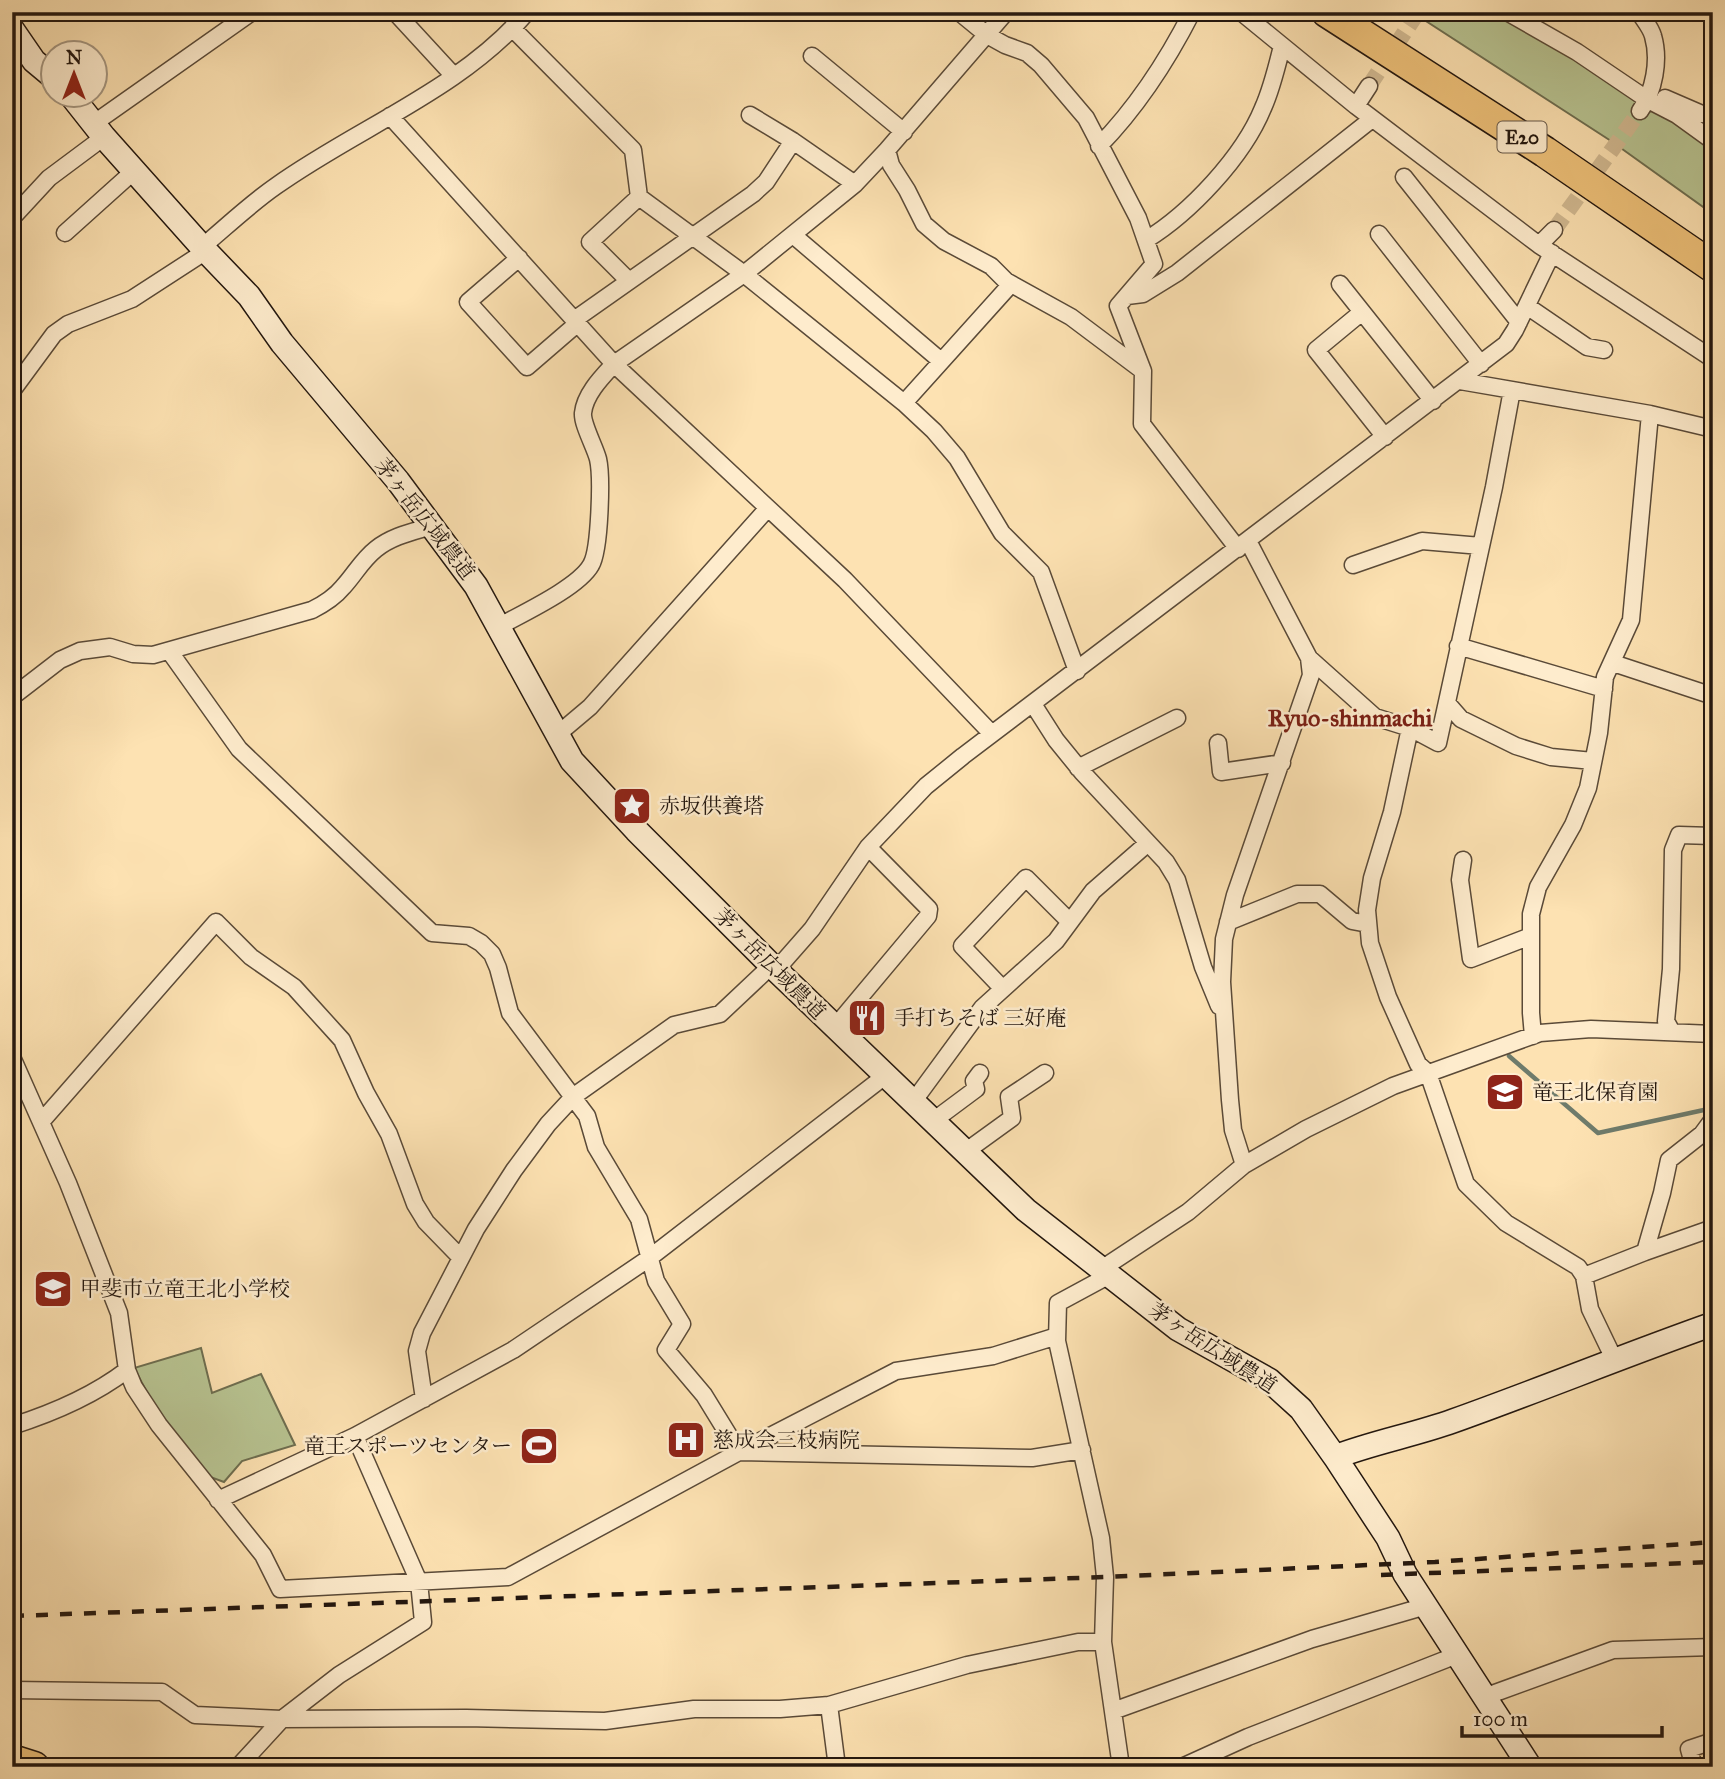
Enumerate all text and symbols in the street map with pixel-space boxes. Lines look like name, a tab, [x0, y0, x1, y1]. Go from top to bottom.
north arrow	[38, 38, 108, 108]
text: N	[66, 46, 82, 69]
road number: E20	[1498, 122, 1546, 153]
street label: 茅ヶ岳広域農道	[370, 453, 480, 585]
district label: Ryuo-shinmachi	[1268, 703, 1433, 733]
place icon: 赤坂供養塔	[611, 785, 653, 827]
place label: 赤坂供養塔	[659, 793, 764, 819]
street label: 茅ヶ岳広域農道	[709, 903, 831, 1025]
restaurant icon: 手打ちそば 三好庵	[846, 997, 888, 1039]
place label: 手打ちそば 三好庵	[894, 1005, 1067, 1031]
school or university icon: 竜王北保育園	[1484, 1071, 1526, 1113]
place label: 竜王北保育園	[1532, 1079, 1658, 1105]
school or university icon: 甲斐市立竜王北小学校	[32, 1268, 74, 1310]
place label: 甲斐市立竜王北小学校	[80, 1276, 290, 1302]
street label: 茅ヶ岳広域農道	[1144, 1297, 1282, 1399]
hospital icon: 慈成会三枝病院	[665, 1419, 707, 1461]
sports icon: 竜王スポーツセンター	[518, 1425, 560, 1467]
place label: 慈成会三枝病院	[713, 1427, 860, 1453]
place label: 竜王スポーツセンター	[304, 1433, 512, 1459]
scale bar	[1462, 1695, 1662, 1739]
text: 100 m	[1473, 1706, 1528, 1732]

